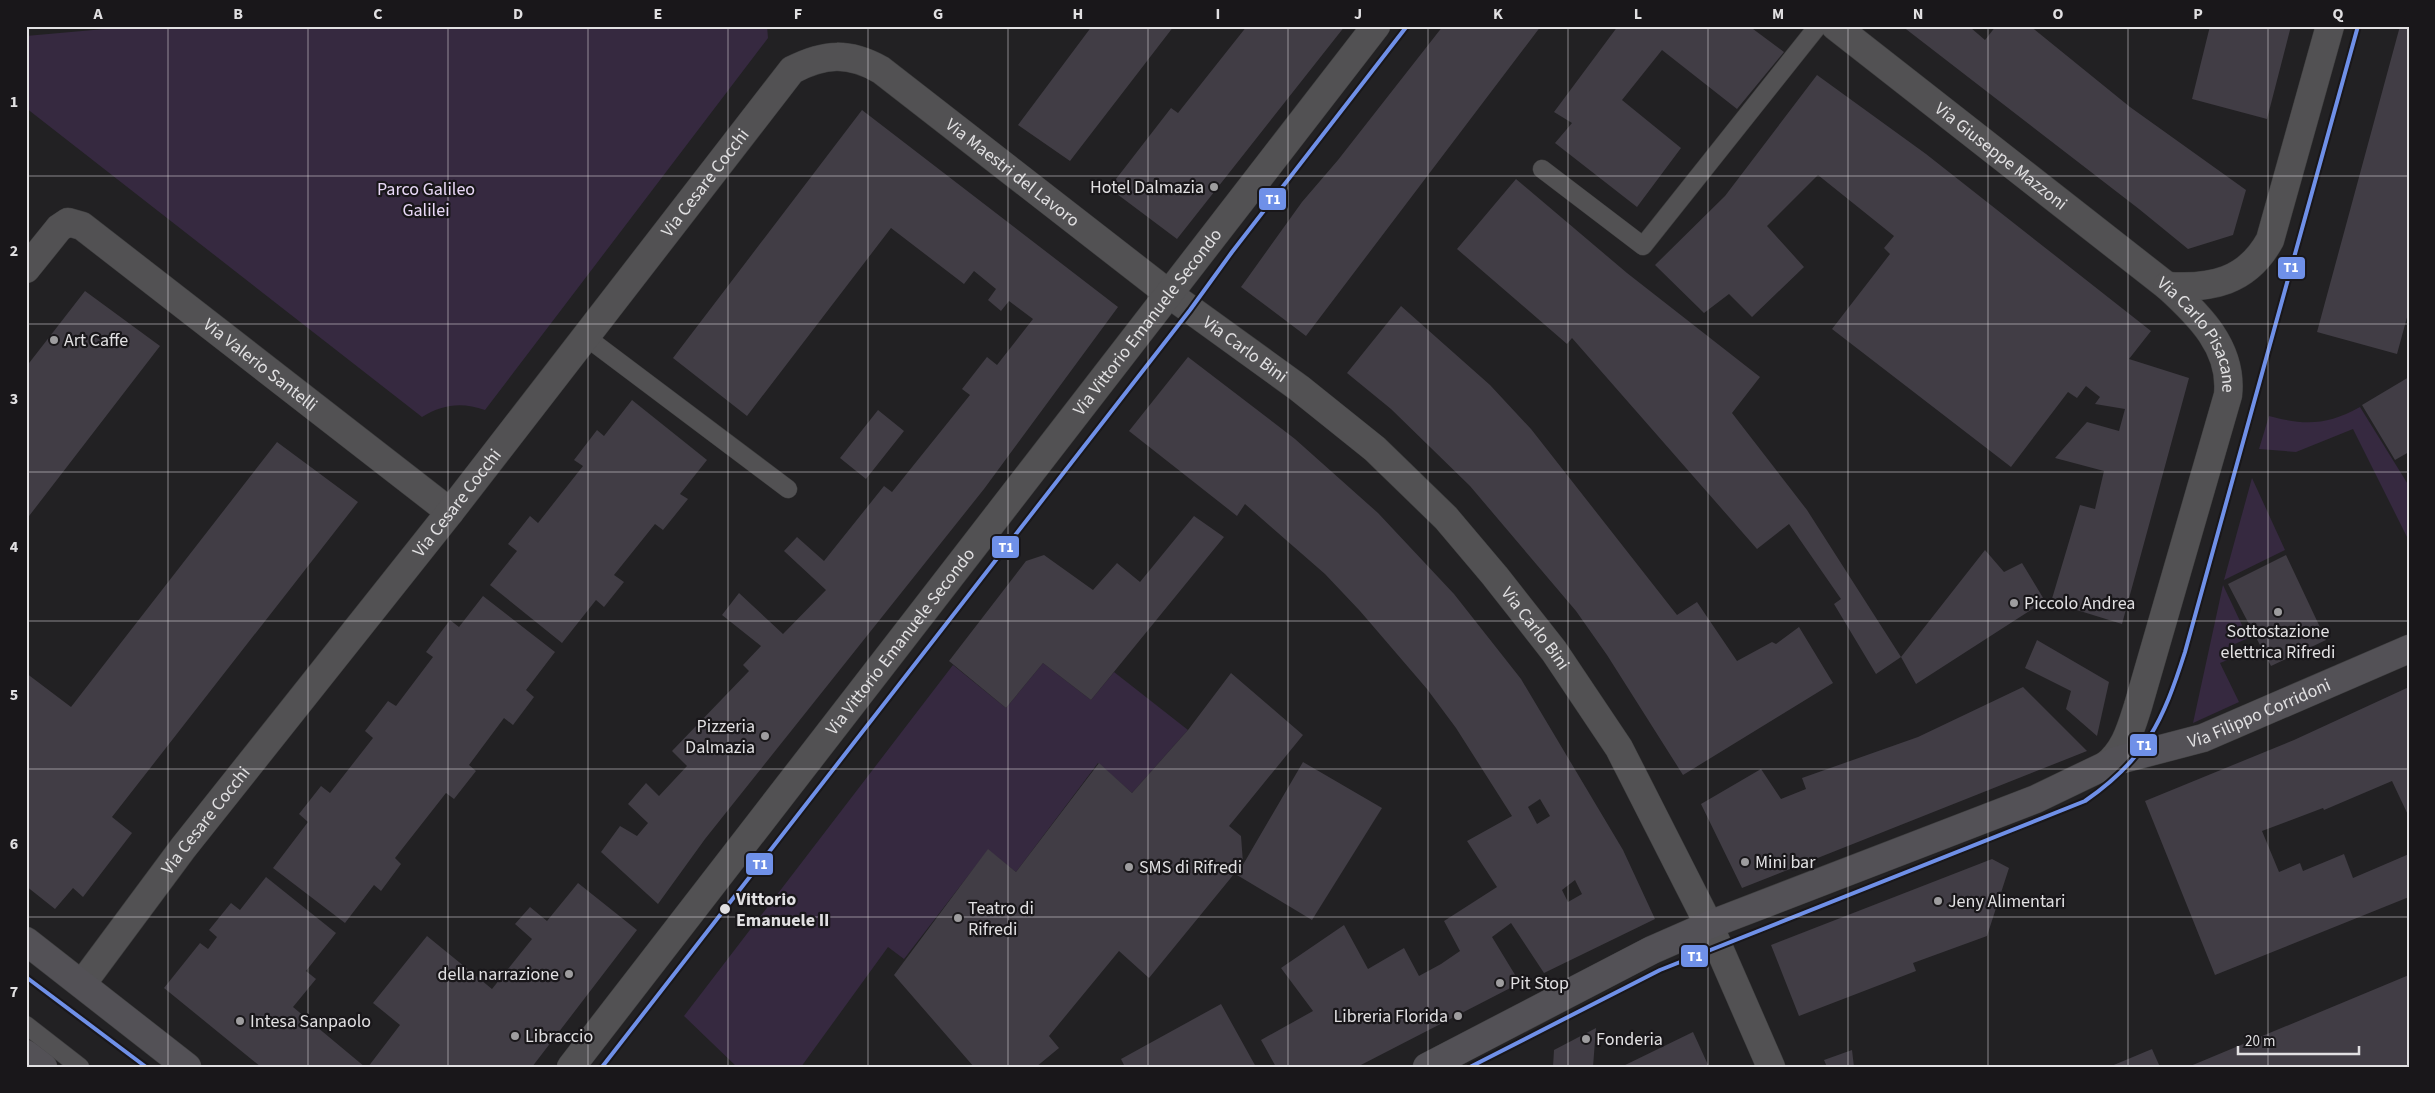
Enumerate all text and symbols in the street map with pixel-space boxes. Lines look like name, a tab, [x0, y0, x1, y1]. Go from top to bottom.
text: A	[92, 3, 103, 25]
text: B	[233, 3, 243, 25]
text: C	[373, 3, 383, 25]
text: D	[513, 3, 523, 25]
text: E	[654, 3, 662, 25]
text: F	[794, 3, 802, 25]
text: G	[933, 3, 943, 25]
text: H	[1073, 3, 1083, 25]
text: I	[1216, 3, 1220, 25]
text: J	[1354, 3, 1362, 25]
text: K	[1493, 3, 1503, 25]
text: L	[1634, 3, 1642, 25]
text: M	[1772, 3, 1784, 25]
text: N	[1913, 3, 1923, 25]
text: O	[2053, 3, 2064, 25]
text: P	[2193, 3, 2203, 25]
text: Q	[2333, 3, 2344, 25]
text: 1	[10, 91, 18, 113]
street label: Via Giuseppe Mazzoni	[1929, 97, 2072, 216]
street label: Via Maestri del Lavoro	[940, 113, 1085, 233]
street label: Via Cesare Cocchi	[655, 123, 755, 242]
place label: Hotel Dalmazia	[1090, 175, 1204, 200]
park label: Parco Galileo Galilei	[377, 177, 475, 223]
marker: Hotel Dalmazia	[1208, 181, 1220, 193]
line badge: T1	[1258, 187, 1287, 211]
text: T1	[1265, 190, 1281, 210]
street label: Via Vittorio Emanuele Secondo	[1067, 223, 1228, 421]
text: 2	[10, 240, 18, 262]
line badge: T1	[2277, 256, 2306, 280]
text: T1	[2283, 258, 2299, 278]
street label: Via Carlo Pisacane	[2152, 271, 2241, 393]
street label: Via Carlo Bini	[1197, 310, 1292, 389]
street label: Via Valerio Santelli	[198, 313, 323, 418]
place label: Art Caffe	[64, 328, 128, 353]
marker: Art Caffe	[48, 334, 60, 346]
text: 3	[10, 388, 18, 410]
street label: Via Cesare Cocchi	[407, 444, 507, 562]
line badge: T1	[991, 535, 1020, 559]
text: 4	[10, 536, 19, 558]
text: T1	[998, 538, 1014, 558]
street label: Via Vittorio Emanuele Secondo	[820, 543, 981, 741]
street label: Via Carlo Bini	[1495, 582, 1575, 675]
place label: Piccolo Andrea	[2024, 591, 2135, 616]
marker: Piccolo Andrea	[2008, 597, 2020, 609]
marker: Sottostazione elettrica Rifredi	[2272, 606, 2284, 618]
place label: Sottostazione elettrica Rifredi	[2221, 619, 2335, 665]
street label: Via Filippo Corridoni	[2185, 672, 2335, 754]
text: 5	[10, 684, 18, 706]
place label: Pizzeria Dalmazia	[685, 714, 755, 760]
marker: Pizzeria Dalmazia	[759, 730, 771, 742]
line badge: T1	[2129, 733, 2158, 757]
text: T1	[2136, 736, 2152, 756]
street label: Via Cesare Cocchi	[155, 761, 256, 880]
text: 6	[10, 833, 18, 855]
place label: Mini bar	[1755, 850, 1816, 875]
line badge: T1	[745, 852, 774, 876]
text: T1	[752, 855, 768, 875]
place label: SMS di Rifredi	[1139, 855, 1242, 880]
marker: Mini bar	[1739, 856, 1751, 868]
marker: SMS di Rifredi	[1123, 861, 1135, 873]
place label: Vittorio Emanuele II	[735, 887, 830, 933]
place label: Jeny Alimentari	[1948, 889, 2065, 914]
marker: Jeny Alimentari	[1932, 895, 1944, 907]
place label: Teatro di Rifredi	[968, 896, 1034, 942]
marker: Vittorio Emanuele II	[718, 902, 732, 916]
marker: Teatro di Rifredi	[952, 912, 964, 924]
line badge: T1	[1680, 944, 1709, 968]
text: T1	[1687, 947, 1703, 967]
place label: della narrazione	[438, 962, 559, 987]
marker: della narrazione	[563, 968, 575, 980]
place label: Pit Stop	[1510, 971, 1569, 996]
marker: Pit Stop	[1494, 977, 1506, 989]
text: 7	[10, 981, 18, 1003]
place label: Libreria Florida	[1334, 1004, 1448, 1029]
place label: Intesa Sanpaolo	[250, 1009, 371, 1034]
marker: Libreria Florida	[1452, 1010, 1464, 1022]
marker: Intesa Sanpaolo	[234, 1015, 246, 1027]
scale bar	[2238, 1023, 2359, 1055]
place label: Libraccio	[525, 1024, 593, 1049]
place label: Fonderia	[1596, 1027, 1663, 1052]
marker: Libraccio	[509, 1030, 521, 1042]
text: 20 m	[2245, 1031, 2275, 1052]
marker: Fonderia	[1580, 1033, 1592, 1045]

